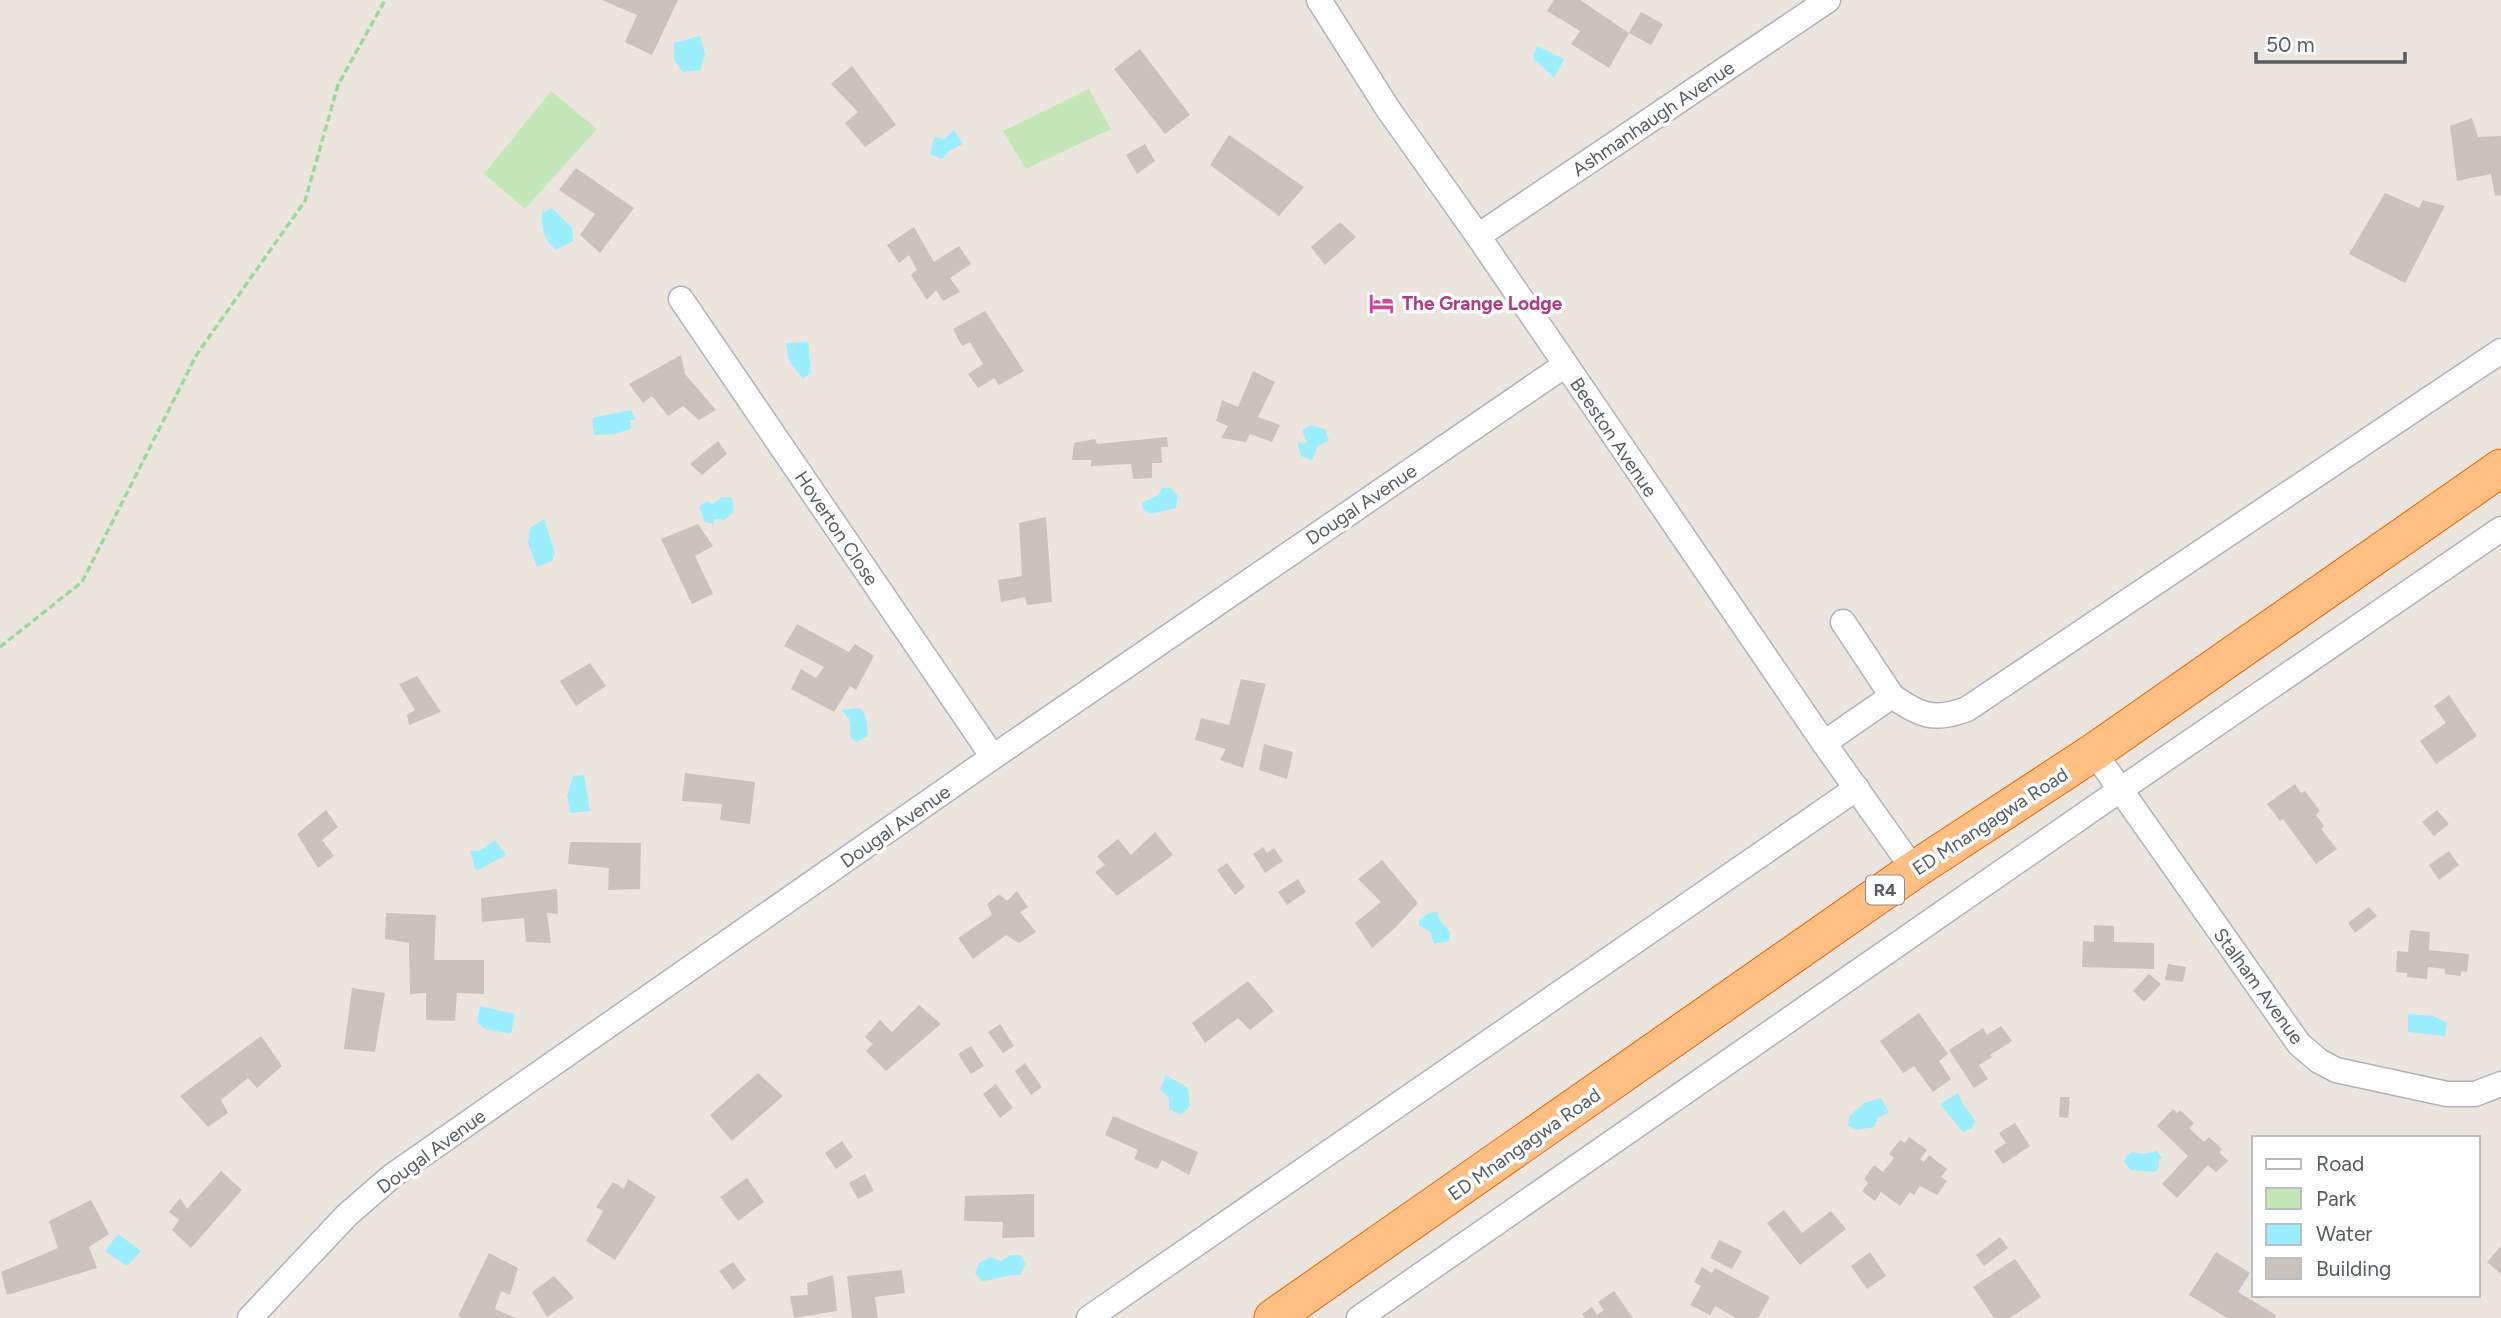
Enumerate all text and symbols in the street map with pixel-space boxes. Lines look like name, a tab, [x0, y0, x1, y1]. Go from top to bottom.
scale bar	[2256, 21, 2405, 65]
text: 50 m	[2266, 32, 2315, 57]
street label: Ashmanhaugh Avenue	[1568, 56, 1739, 181]
hotel icon: The Grange Lodge	[1368, 289, 1396, 317]
place label: The Grange Lodge	[1402, 292, 1563, 315]
street label: Beeston Avenue	[1565, 373, 1662, 501]
street label: Dougal Avenue	[1302, 459, 1421, 550]
street label: Hoverton Close	[790, 467, 883, 590]
street label: ED Mnangagwa Road	[1908, 763, 2072, 880]
street label: Dougal Avenue	[836, 780, 955, 873]
road number: R4	[1866, 876, 1904, 904]
street label: Stalham Avenue	[2209, 924, 2308, 1049]
street label: ED Mnangagwa Road	[1444, 1083, 1605, 1206]
street label: Dougal Avenue	[372, 1104, 490, 1199]
legend	[2252, 1136, 2480, 1297]
text: Road	[2316, 1151, 2364, 1176]
text: Park	[2316, 1186, 2357, 1211]
text: Water	[2316, 1221, 2372, 1246]
text: Building	[2316, 1256, 2391, 1281]

